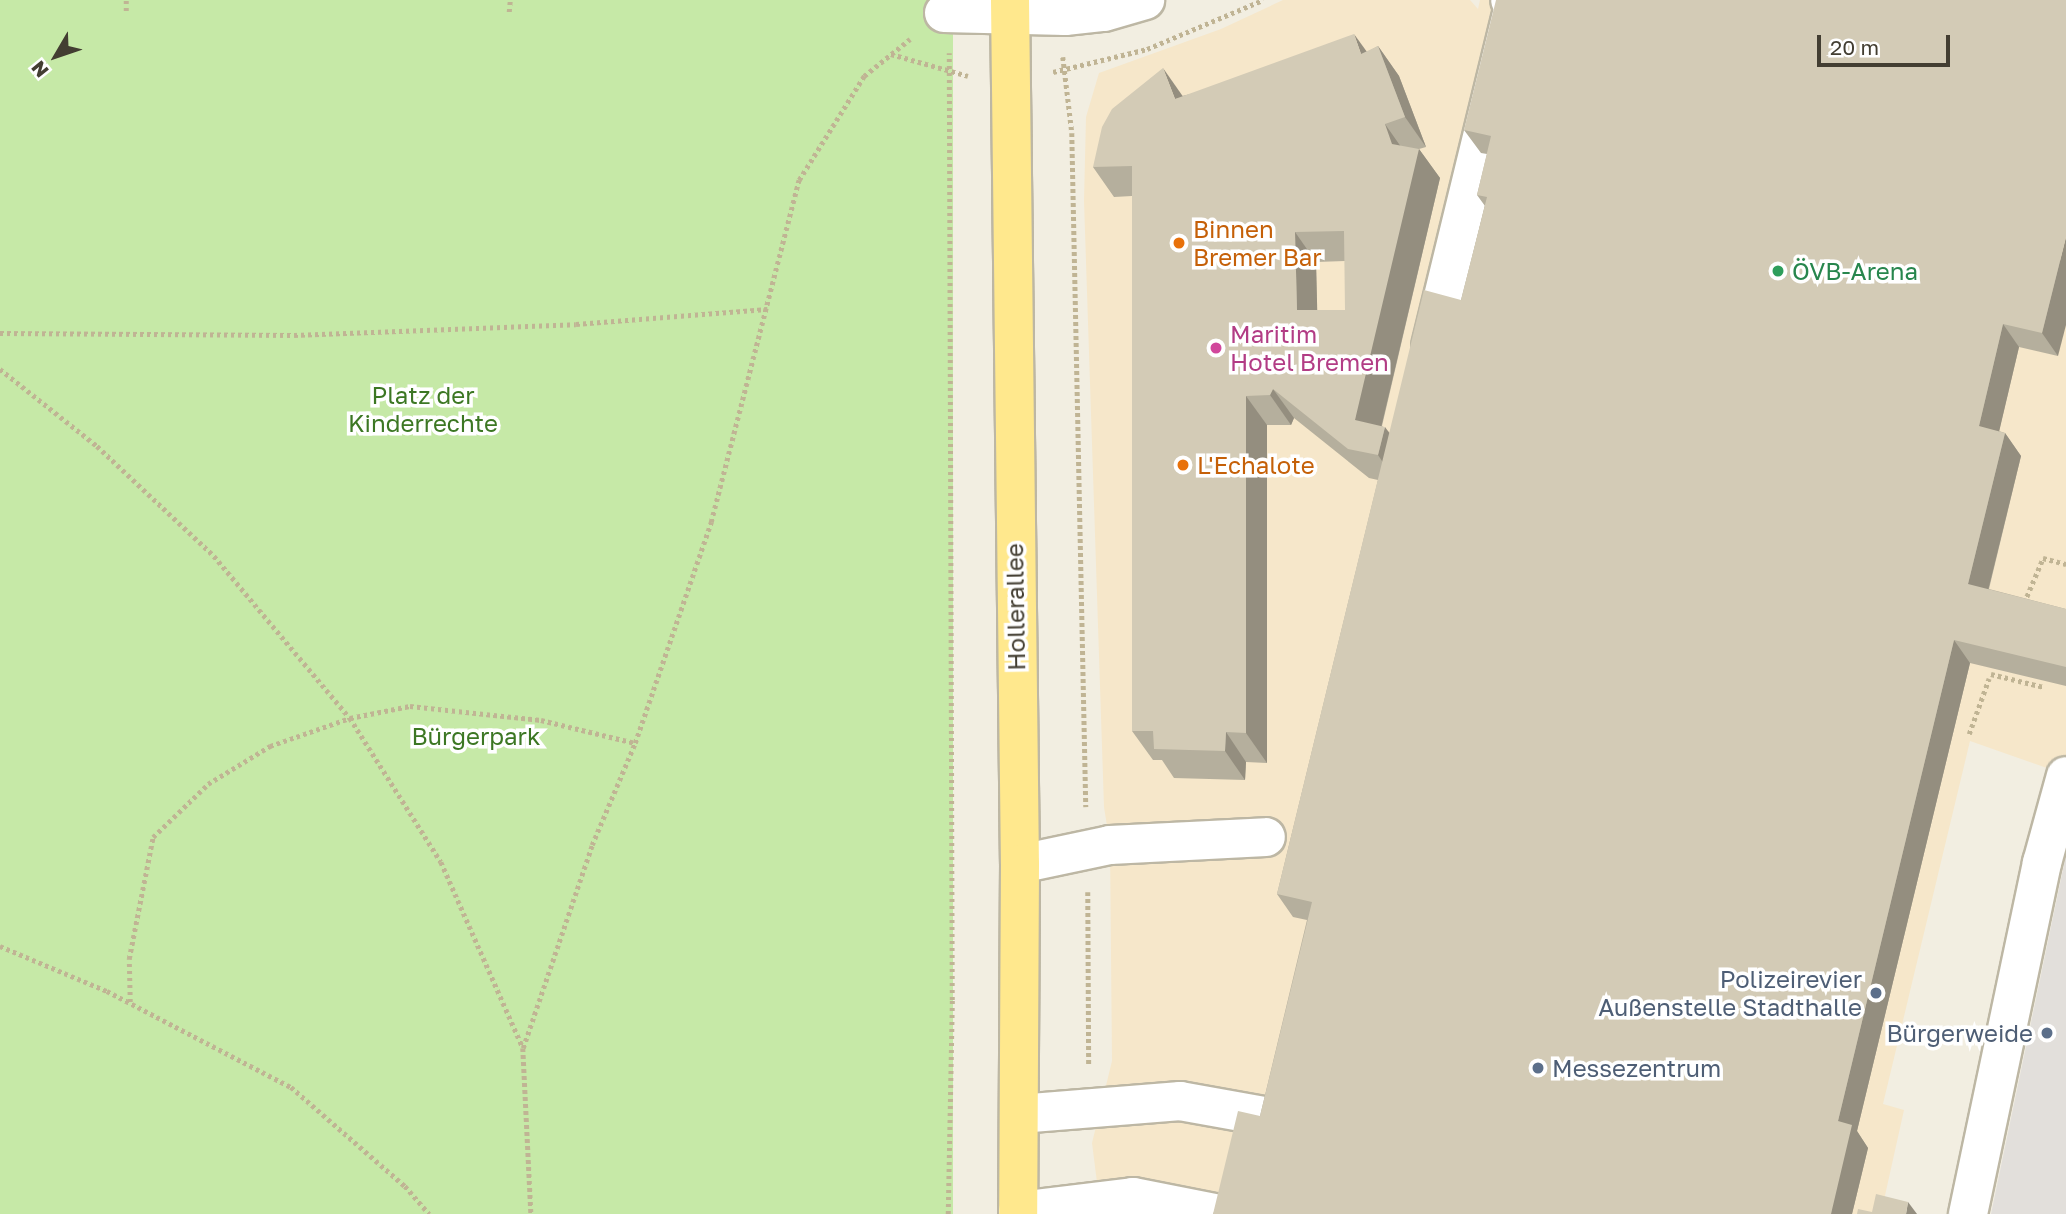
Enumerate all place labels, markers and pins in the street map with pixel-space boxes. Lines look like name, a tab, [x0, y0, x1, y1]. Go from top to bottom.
place label: Binnen Bremer Bar	[1193, 215, 1322, 271]
marker: Binnen Bremer Bar	[1171, 235, 1187, 251]
place label: ÖVB-Arena	[1792, 257, 1918, 285]
marker: ÖVB-Arena	[1770, 263, 1786, 279]
place label: Maritim Hotel Bremen	[1230, 320, 1389, 376]
marker: Maritim Hotel Bremen	[1208, 340, 1224, 356]
place label: L'Echalote	[1197, 451, 1315, 479]
marker: L'Echalote	[1175, 457, 1191, 473]
place label: Polizeirevier Außenstelle Stadthalle	[1598, 965, 1862, 1021]
marker: Polizeirevier Außenstelle Stadthalle	[1868, 985, 1884, 1001]
place label: Bürgerweide	[1887, 1019, 2033, 1047]
marker: Bürgerweide	[2039, 1025, 2055, 1041]
place label: Messezentrum	[1552, 1054, 1721, 1082]
marker: Messezentrum	[1530, 1060, 1546, 1076]

